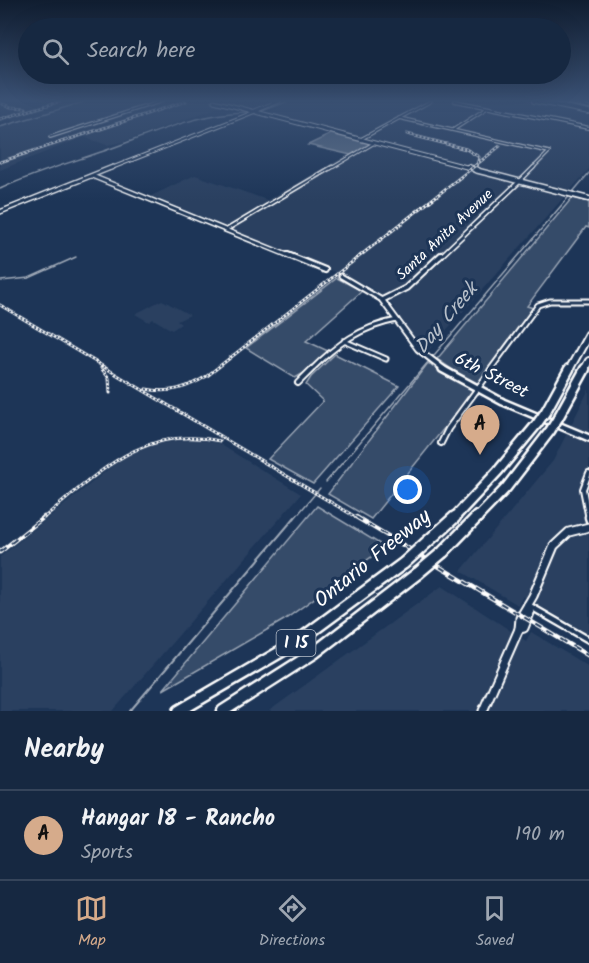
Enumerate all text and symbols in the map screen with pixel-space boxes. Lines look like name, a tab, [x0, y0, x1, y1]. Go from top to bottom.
search box	[18, 18, 571, 84]
text: Search here	[87, 34, 195, 69]
icon: search	[39, 35, 72, 68]
street label: Santa Anita Avenue	[391, 183, 499, 287]
water label: Day Creek	[407, 274, 488, 362]
street label: 6th Street	[449, 345, 534, 407]
pin: A	[460, 406, 500, 455]
your location	[393, 475, 422, 504]
street label: Ontario Freeway	[307, 501, 439, 617]
road number: I 15	[276, 630, 316, 656]
text: Nearby	[24, 729, 104, 771]
text: Hangar 18 - Rancho	[81, 802, 275, 837]
text: A	[37, 819, 50, 851]
text: 190 m	[515, 819, 565, 851]
text: Sports	[81, 837, 133, 869]
tab: Map	[75, 892, 108, 953]
tab: Directions	[259, 892, 325, 953]
tab: Saved	[476, 892, 514, 953]

